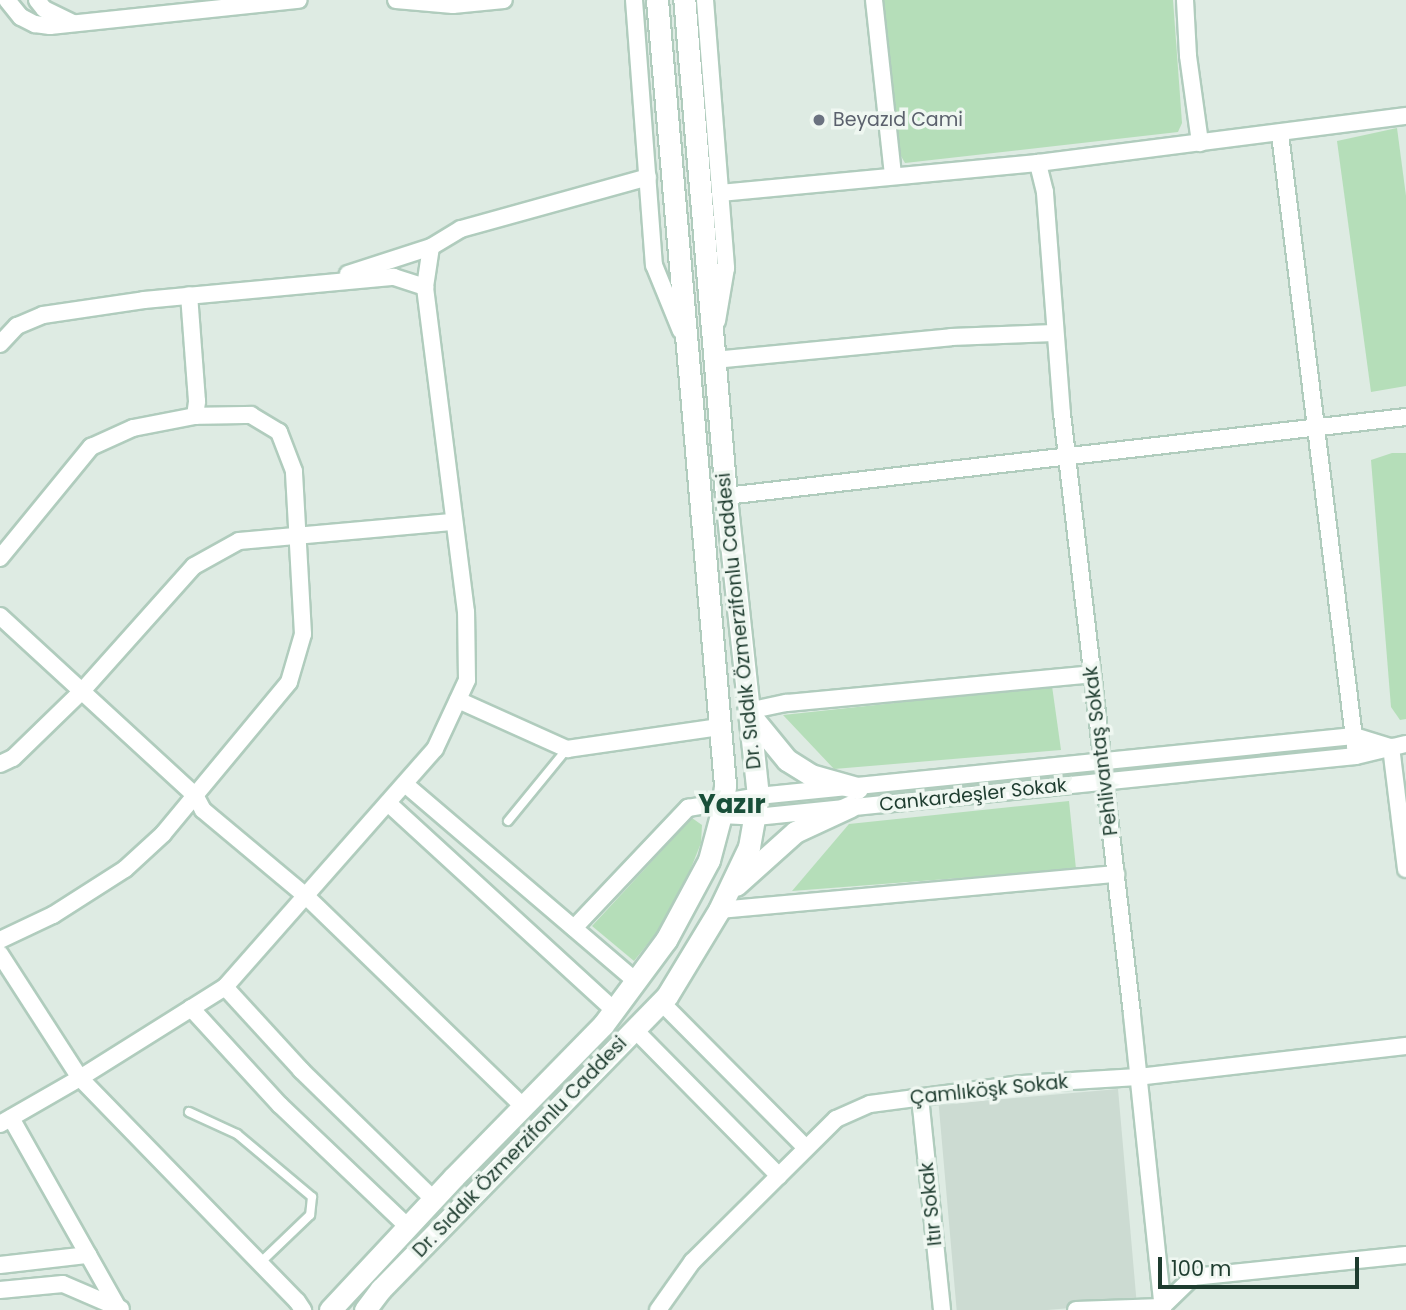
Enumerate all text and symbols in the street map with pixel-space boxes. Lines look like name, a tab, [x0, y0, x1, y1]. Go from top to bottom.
place label: Beyazıd Cami	[833, 109, 963, 131]
marker: Beyazıd Cami	[811, 112, 827, 128]
street label: Dr. Sıddık Özmerzifonlu Caddesi	[712, 472, 766, 770]
street label: Pehlivantaş Sokak	[1079, 665, 1123, 837]
street label: Cankardeşler Sokak	[878, 774, 1068, 816]
district label: Yazır	[698, 789, 766, 821]
street label: Dr. Sıddık Özmerzifonlu Caddesi	[408, 1032, 632, 1262]
street label: Çamlıköşk Sokak	[909, 1070, 1069, 1110]
street label: Itır Sokak	[915, 1161, 947, 1247]
scale bar	[1161, 1244, 1362, 1288]
text: 100 m	[1171, 1254, 1231, 1283]

